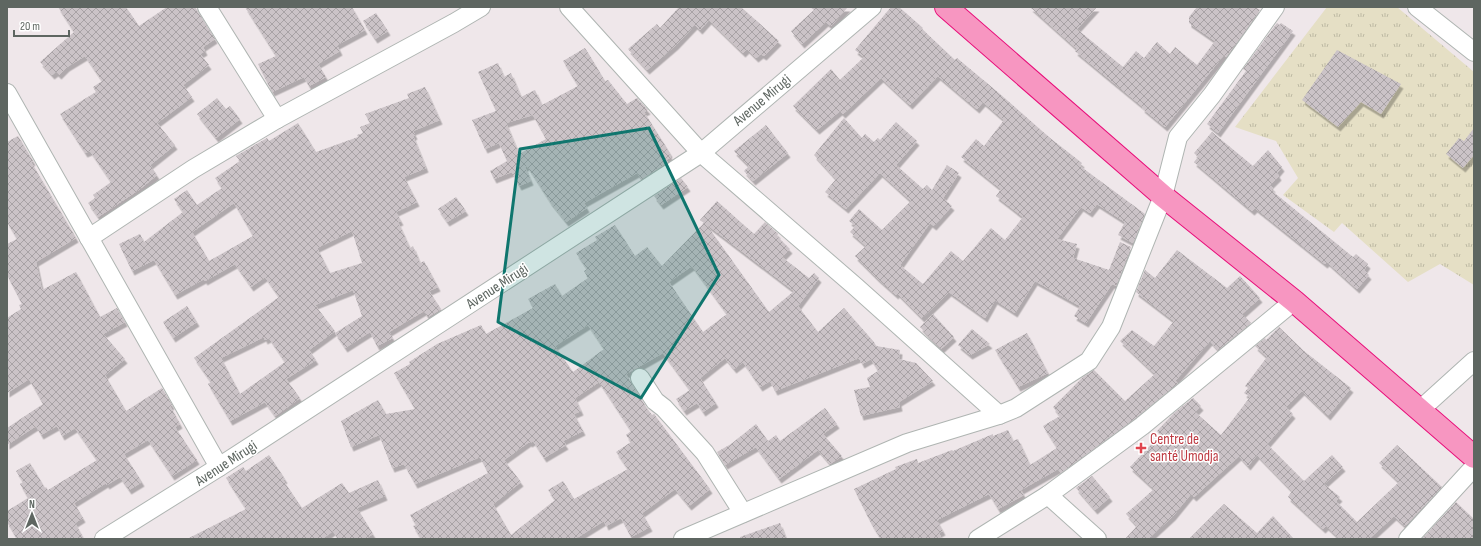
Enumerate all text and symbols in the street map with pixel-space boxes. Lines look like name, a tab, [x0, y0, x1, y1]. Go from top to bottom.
scale bar	[14, 12, 69, 38]
text: 20 m	[20, 19, 40, 34]
street label: Avenue Mirugi	[729, 70, 795, 131]
street label: Avenue Mirugi	[462, 259, 532, 314]
place label: Centre de santé Umodja	[1150, 430, 1219, 466]
street label: Avenue Mirugi	[191, 436, 261, 491]
marker: Centre de santé Umodja	[1135, 442, 1147, 454]
north arrow	[12, 494, 52, 534]
text: N	[29, 498, 35, 511]

